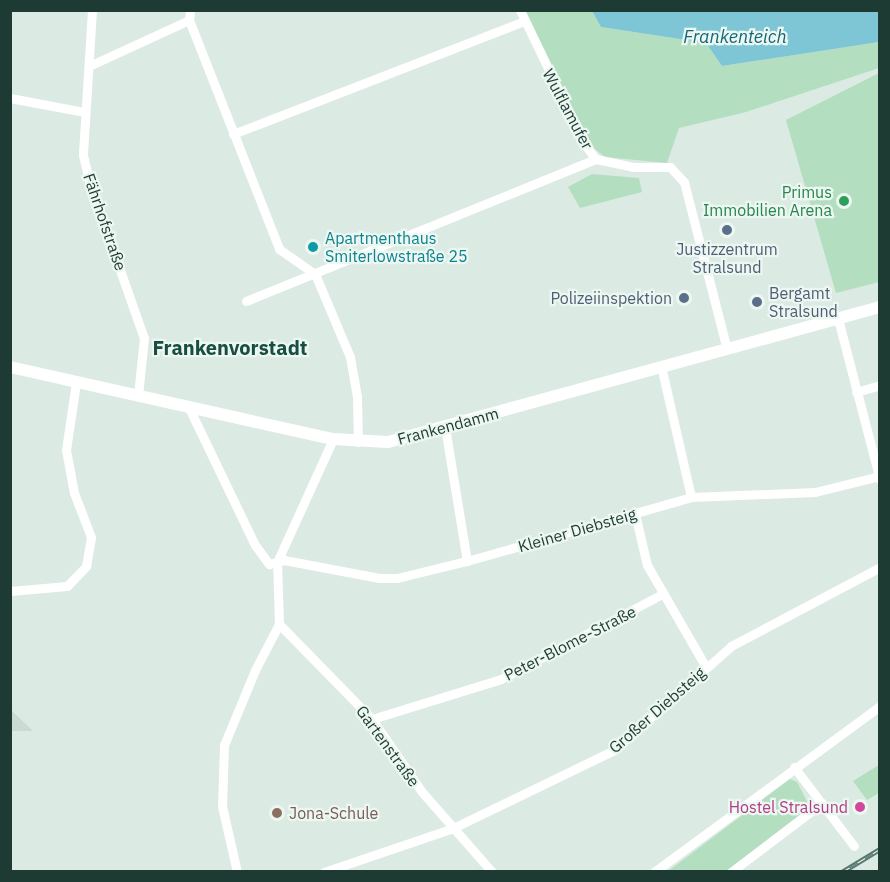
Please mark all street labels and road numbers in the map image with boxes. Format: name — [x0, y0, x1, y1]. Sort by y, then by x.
street label: Wulflamufer — [539, 65, 597, 153]
street label: Fährhofstraße — [79, 171, 131, 273]
street label: Frankendamm — [395, 403, 501, 449]
street label: Kleiner Diebsteig — [516, 504, 638, 556]
street label: Peter-Blome-Straße — [501, 601, 639, 685]
street label: Großer Diebsteig — [605, 663, 709, 757]
street label: Gartenstraße — [352, 702, 424, 790]

